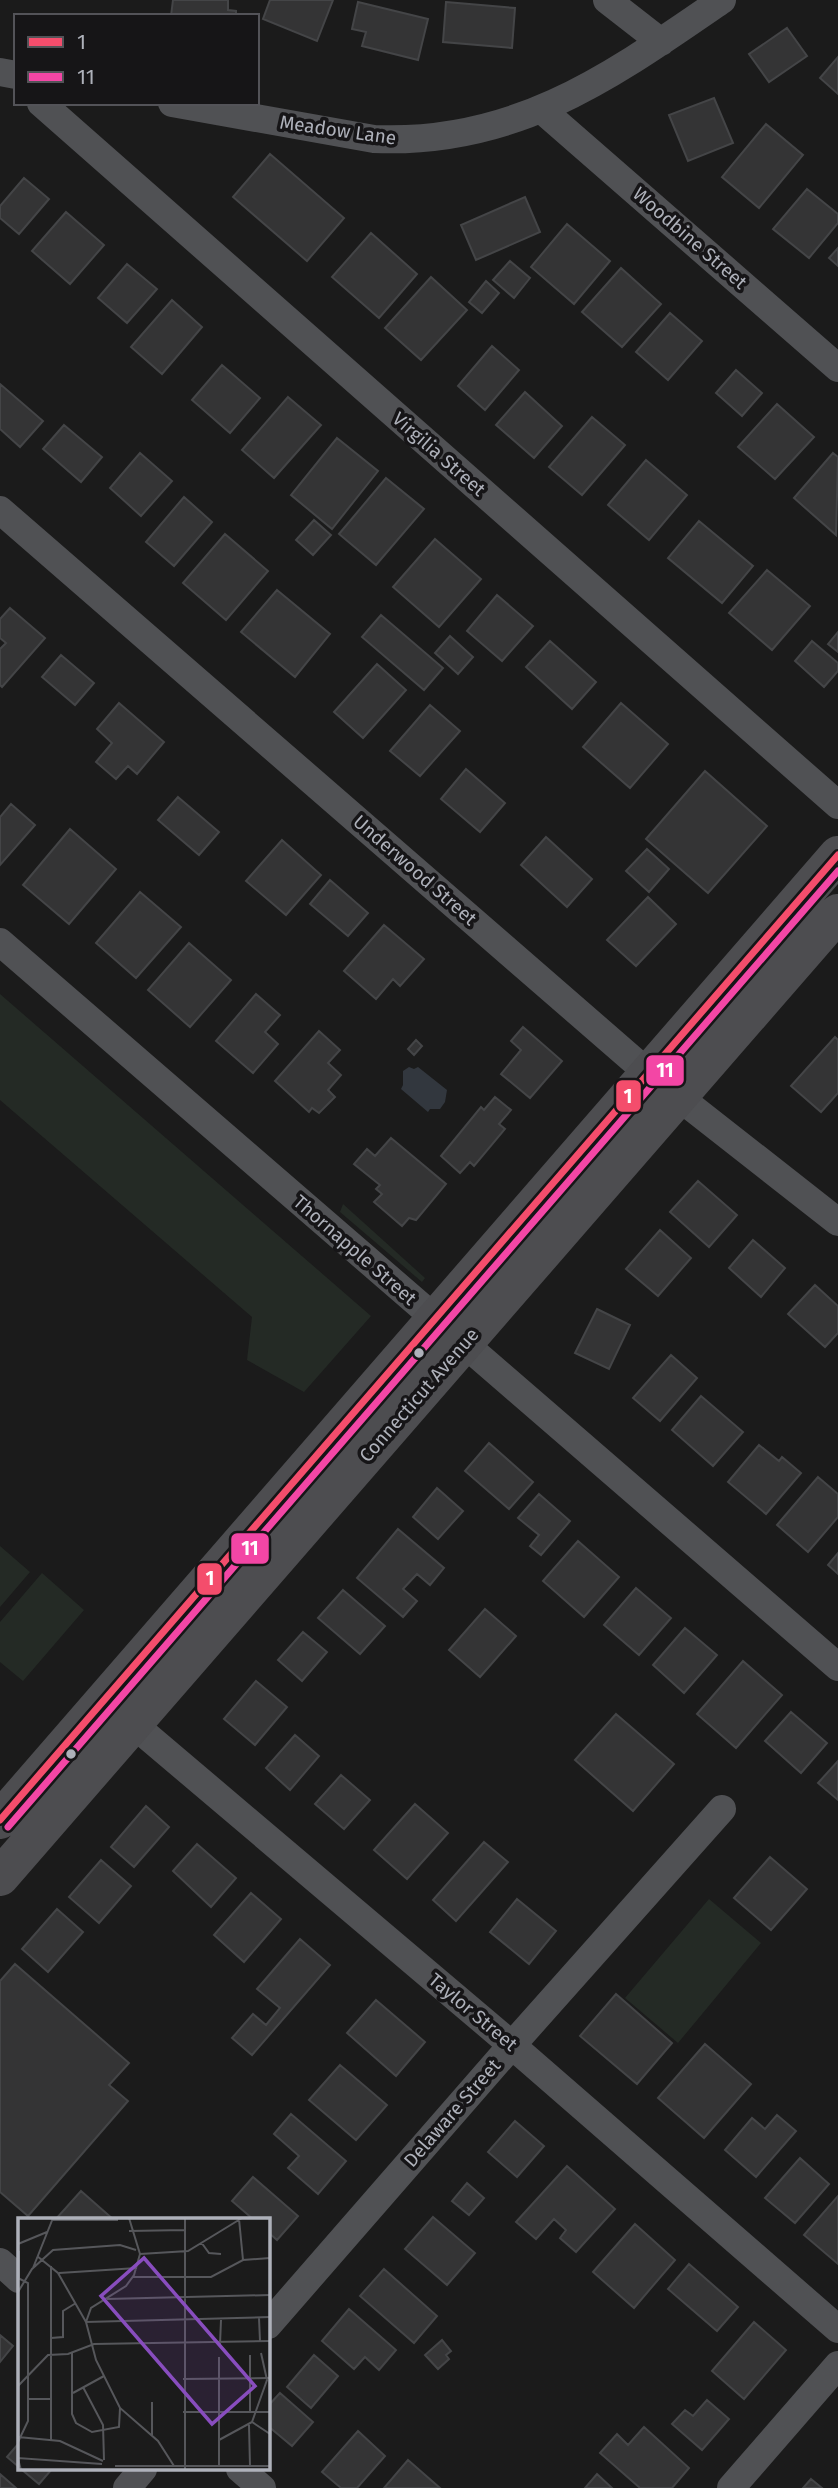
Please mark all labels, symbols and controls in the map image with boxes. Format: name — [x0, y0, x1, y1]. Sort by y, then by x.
legend — [14, 14, 259, 105]
text: 1 — [77, 29, 86, 55]
text: 11 — [77, 64, 95, 90]
street label: Meadow Lane — [278, 110, 398, 150]
street label: Woodbine Street — [628, 182, 752, 294]
street label: Virgilia Street — [388, 407, 490, 501]
street label: Underwood Street — [348, 810, 482, 930]
line badge: 11 — [645, 1054, 685, 1087]
text: 11 — [656, 1059, 674, 1082]
line badge: 1 — [615, 1079, 642, 1113]
text: 1 — [624, 1085, 632, 1108]
street label: Thornapple Street — [289, 1190, 421, 1310]
street label: Connecticut Avenue — [354, 1323, 484, 1467]
unlabelled marker — [412, 1346, 426, 1360]
line badge: 11 — [230, 1532, 270, 1565]
text: 11 — [241, 1537, 259, 1560]
line badge: 1 — [196, 1562, 223, 1596]
text: 1 — [206, 1567, 214, 1590]
unlabelled marker — [64, 1747, 78, 1761]
street label: Taylor Street — [424, 1968, 522, 2056]
street label: Delaware Street — [399, 2054, 505, 2172]
inset map — [18, 2218, 270, 2470]

